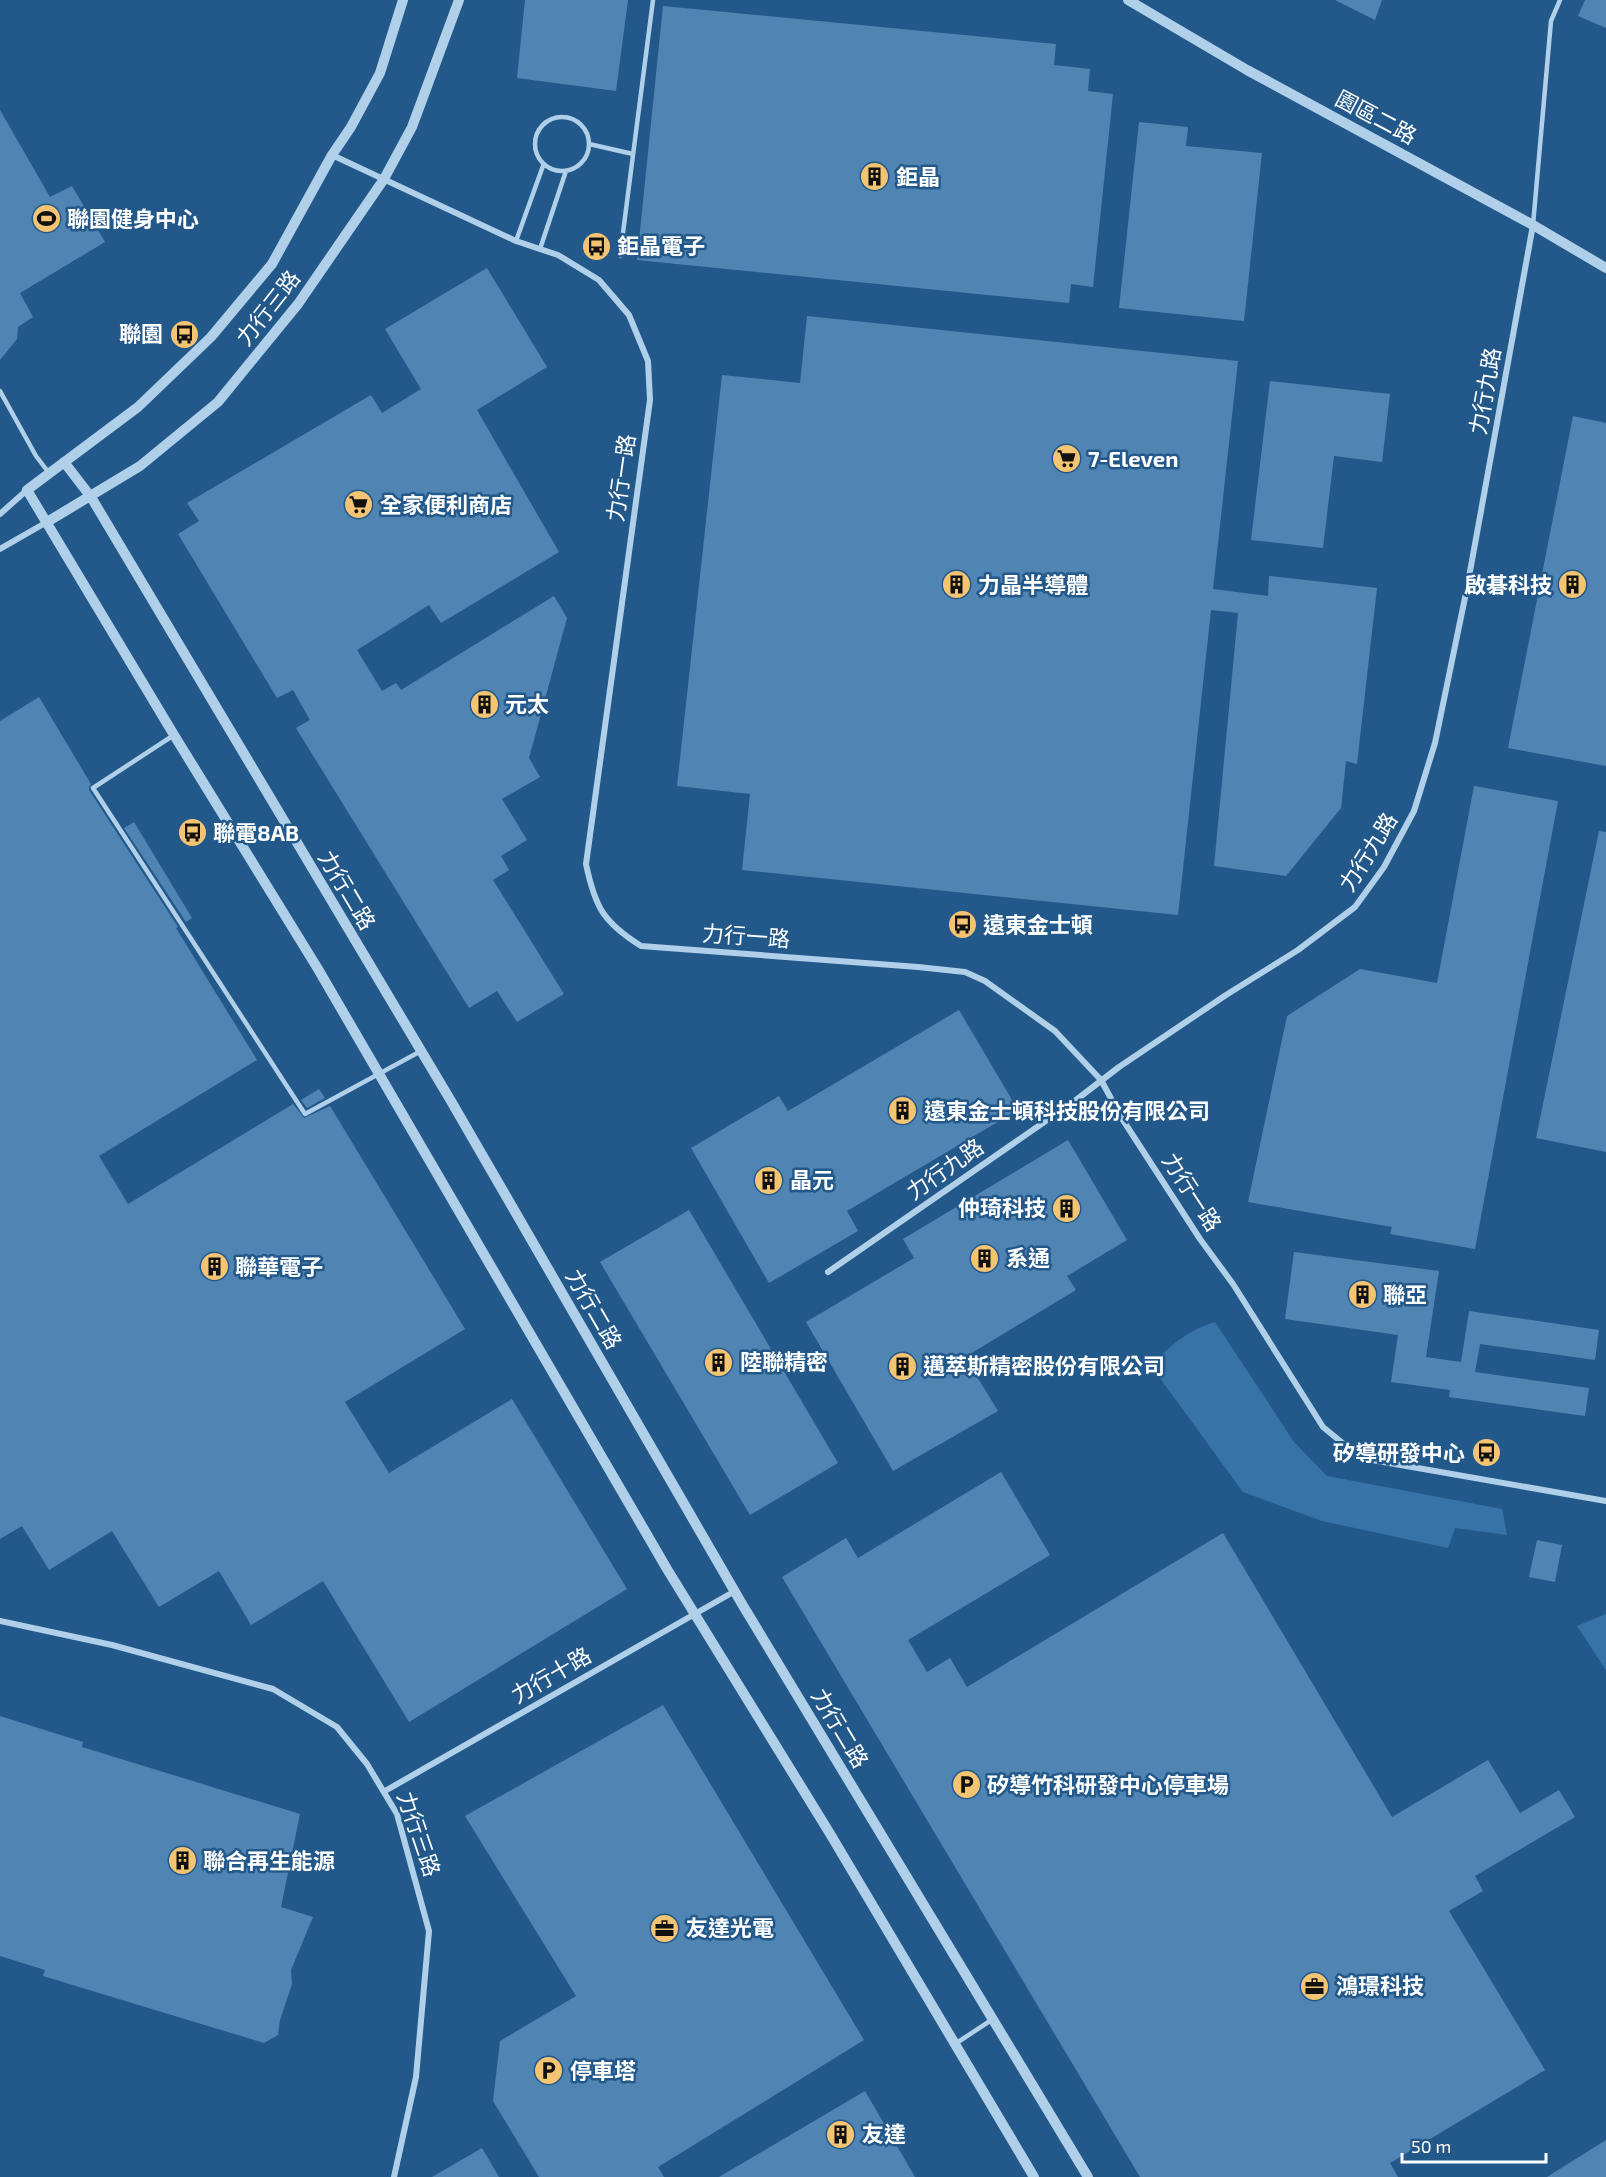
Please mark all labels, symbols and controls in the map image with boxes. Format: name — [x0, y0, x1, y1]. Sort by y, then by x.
street label: 園區二路 — [1332, 84, 1421, 148]
building icon: 鉅晶 — [859, 161, 891, 193]
place label: 鉅晶 — [896, 163, 940, 189]
sports icon: 聯園健身中心 — [30, 203, 62, 235]
place label: 聯園健身中心 — [67, 205, 199, 231]
bus stop icon: 鉅晶電子 — [580, 230, 612, 262]
place label: 鉅晶電子 — [617, 232, 705, 258]
street label: 力行三路 — [230, 265, 305, 350]
bus stop icon: 聯園 — [168, 318, 200, 350]
place label: 聯園 — [119, 320, 163, 346]
street label: 力行九路 — [1464, 345, 1504, 436]
street label: 力行一路 — [601, 432, 639, 523]
supermarket icon: 7-Eleven — [1051, 443, 1083, 475]
place label: 7-Eleven — [1088, 445, 1178, 471]
supermarket icon: 全家便利商店 — [343, 489, 375, 521]
place label: 全家便利商店 — [380, 491, 512, 517]
building icon: 力晶半導體 — [941, 569, 973, 601]
building icon: 啟碁科技 — [1557, 569, 1589, 601]
place label: 力晶半導體 — [978, 571, 1088, 597]
place label: 啟碁科技 — [1464, 571, 1552, 597]
building icon: 元太 — [468, 688, 500, 720]
place label: 元太 — [505, 690, 549, 716]
street label: 力行九路 — [1333, 807, 1401, 896]
bus stop icon: 聯電8AB — [176, 817, 208, 849]
place label: 聯電8AB — [213, 819, 299, 845]
street label: 力行二路 — [314, 845, 382, 934]
bus stop icon: 遠東金士頓 — [946, 909, 978, 941]
place label: 遠東金士頓 — [983, 911, 1093, 937]
street label: 力行一路 — [701, 919, 791, 951]
building icon: 遠東金士頓科技股份有限公司 — [887, 1095, 919, 1127]
place label: 遠東金士頓科技股份有限公司 — [924, 1097, 1210, 1123]
street label: 力行九路 — [901, 1132, 988, 1204]
street label: 力行一路 — [1158, 1147, 1228, 1235]
building icon: 晶元 — [753, 1164, 785, 1196]
place label: 晶元 — [790, 1166, 834, 1192]
building icon: 仲琦科技 — [1051, 1192, 1083, 1224]
place label: 仲琦科技 — [958, 1194, 1046, 1220]
building icon: 系通 — [969, 1242, 1001, 1274]
place label: 系通 — [1006, 1244, 1050, 1270]
building icon: 聯華電子 — [198, 1251, 230, 1283]
place label: 聯華電子 — [235, 1253, 323, 1279]
street label: 力行二路 — [562, 1264, 628, 1353]
building icon: 聯亞 — [1346, 1279, 1378, 1311]
place label: 聯亞 — [1383, 1281, 1427, 1307]
building icon: 陸聯精密 — [703, 1346, 735, 1378]
place label: 陸聯精密 — [740, 1348, 828, 1374]
building icon: 邁萃斯精密股份有限公司 — [886, 1350, 918, 1382]
place label: 邁萃斯精密股份有限公司 — [923, 1352, 1165, 1378]
bus stop icon: 矽導研發中心 — [1470, 1437, 1502, 1469]
place label: 矽導研發中心 — [1333, 1439, 1465, 1465]
street label: 力行十路 — [506, 1641, 595, 1707]
street label: 力行二路 — [807, 1683, 875, 1772]
parking icon: 矽導竹科研發中心停車場 — [950, 1769, 982, 1801]
place label: 矽導竹科研發中心停車場 — [987, 1771, 1229, 1797]
street label: 力行三路 — [393, 1788, 447, 1880]
building icon: 聯合再生能源 — [166, 1845, 198, 1877]
place label: 聯合再生能源 — [203, 1847, 335, 1873]
office icon: 友達光電 — [649, 1912, 681, 1944]
place label: 友達光電 — [686, 1914, 774, 1940]
office icon: 鴻璟科技 — [1299, 1970, 1331, 2002]
place label: 鴻璟科技 — [1336, 1972, 1424, 1998]
parking icon: 停車塔 — [533, 2055, 565, 2087]
place label: 停車塔 — [570, 2057, 636, 2083]
building icon: 友達 — [825, 2118, 857, 2150]
place label: 友達 — [862, 2120, 906, 2146]
scale bar — [1402, 2126, 1546, 2164]
text: 50 m — [1411, 2135, 1451, 2157]

